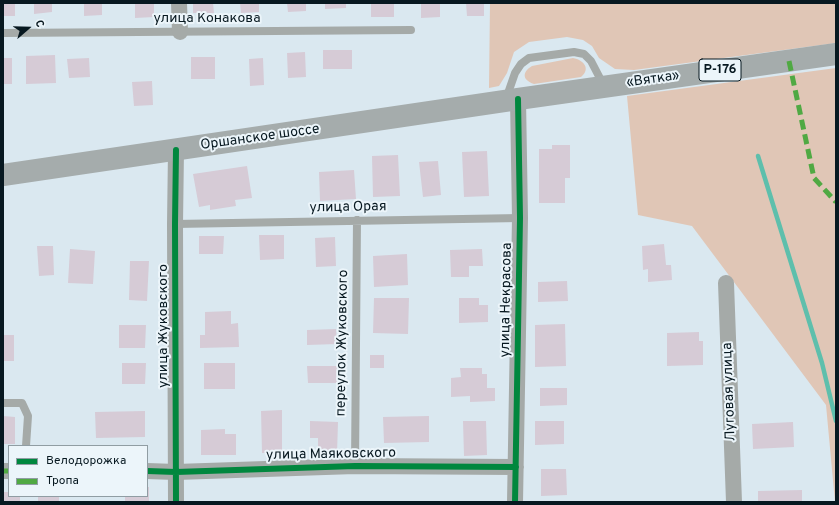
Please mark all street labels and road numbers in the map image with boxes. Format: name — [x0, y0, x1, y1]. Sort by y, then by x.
street label: улица Конакова — [153, 11, 261, 27]
road number: Р-176 — [699, 59, 741, 81]
street label: «Вятка» — [625, 68, 681, 92]
street label: Оршанское шоссе — [199, 121, 321, 155]
street label: улица Орая — [309, 199, 387, 217]
street label: улица Некрасова — [498, 242, 516, 358]
street label: улица Жуковского — [156, 264, 172, 388]
street label: переулок Жуковского — [333, 269, 353, 417]
street label: Луговая улица — [720, 342, 740, 442]
street label: улица Маяковского — [266, 445, 396, 465]

